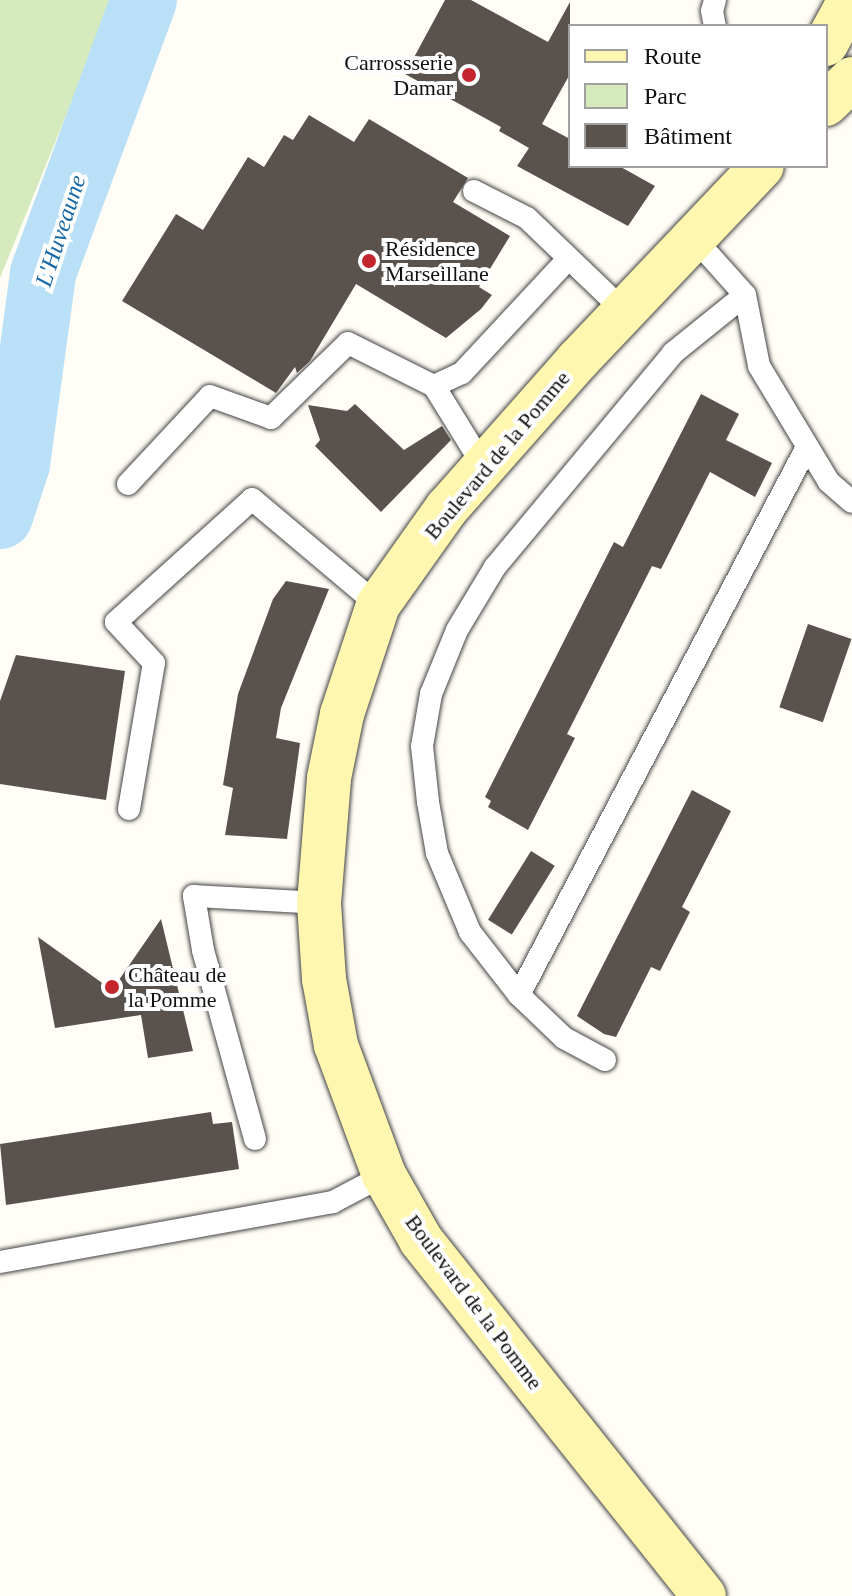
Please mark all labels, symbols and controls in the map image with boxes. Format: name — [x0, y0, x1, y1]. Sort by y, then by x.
legend — [568, 24, 828, 168]
text: Route — [644, 43, 701, 69]
place label: Carrossserie Damar — [344, 49, 453, 100]
marker: Carrossserie Damar — [460, 66, 478, 84]
text: Parc — [644, 83, 687, 109]
text: Bâtiment — [644, 123, 732, 149]
water label: L'Huveaune — [29, 171, 93, 291]
place label: Résidence Marseillane — [385, 235, 489, 286]
marker: Résidence Marseillane — [360, 252, 378, 270]
street label: Boulevard de la Pomme — [419, 365, 575, 545]
place label: Château de la Pomme — [128, 961, 226, 1012]
marker: Château de la Pomme — [103, 978, 121, 996]
street label: Boulevard de la Pomme — [400, 1209, 548, 1395]

